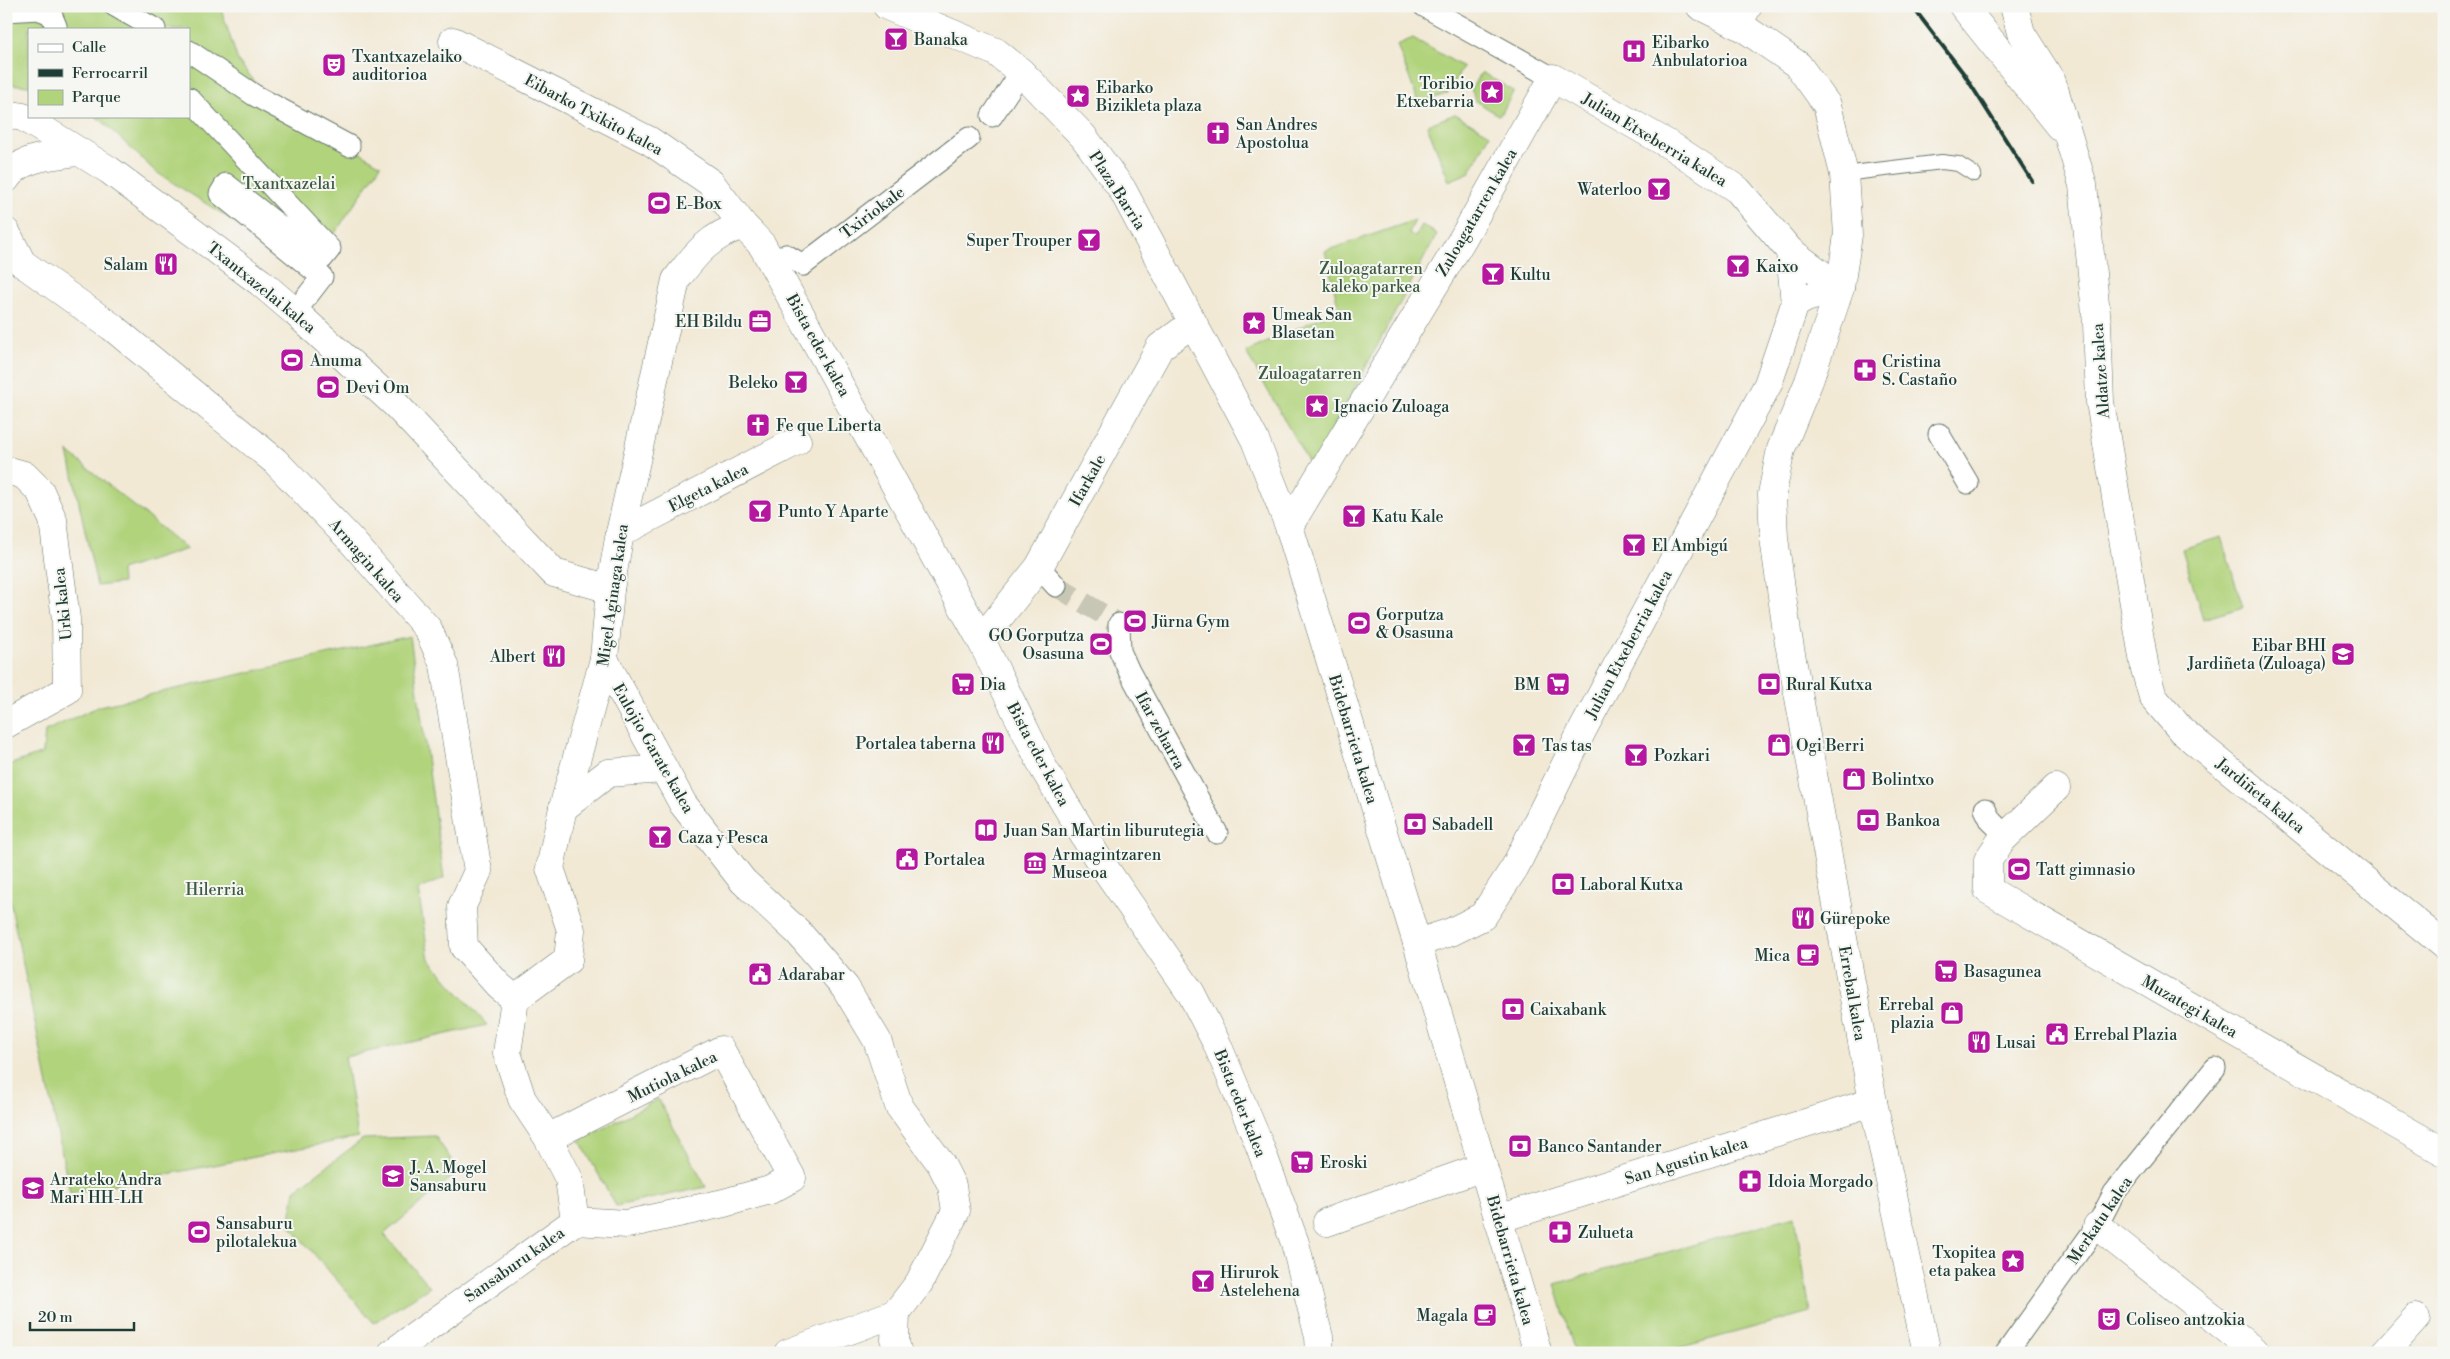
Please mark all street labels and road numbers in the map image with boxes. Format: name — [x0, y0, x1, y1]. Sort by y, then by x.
street label: Eibarko Txikito kalea — [521, 70, 667, 160]
street label: Julian Etxeberria kalea — [1577, 88, 1731, 192]
street label: Zuloagatarren kalea — [1432, 144, 1522, 280]
street label: Plaza Barria — [1084, 147, 1151, 234]
street label: Txiriokale — [836, 182, 909, 244]
street label: Txantxazelai kalea — [203, 238, 320, 338]
street label: Bista eder kalea — [781, 290, 855, 401]
street label: Aldatze kalea — [2088, 322, 2114, 420]
street label: Ifarkale — [1065, 451, 1110, 510]
street label: Elgeta kalea — [665, 459, 753, 517]
street label: Armagin kalea — [324, 514, 409, 607]
street label: Migel Aginaga kalea — [593, 522, 633, 668]
street label: Urki kalea — [49, 566, 77, 641]
street label: Julian Etxeberria kalea — [1581, 566, 1677, 723]
street label: Bidebarrieta kalea — [1324, 671, 1382, 807]
street label: Eulojio Garate kalea — [608, 680, 699, 818]
street label: Ifar zeharra — [1131, 688, 1190, 774]
street label: Bista eder kalea — [1002, 698, 1074, 810]
street label: Jardiñeta kalea — [2211, 753, 2310, 838]
street label: Errebal kalea — [1834, 944, 1870, 1043]
street label: Muzategi kalea — [2138, 971, 2242, 1043]
street label: Mutiola kalea — [624, 1046, 721, 1107]
street label: Bista eder kalea — [1209, 1046, 1271, 1161]
street label: San Agustin kalea — [1622, 1132, 1751, 1189]
street label: Merkatu kalea — [2063, 1172, 2137, 1268]
street label: Bidebarrieta kalea — [1482, 1192, 1538, 1328]
street label: Sansaburu kalea — [461, 1222, 569, 1307]

